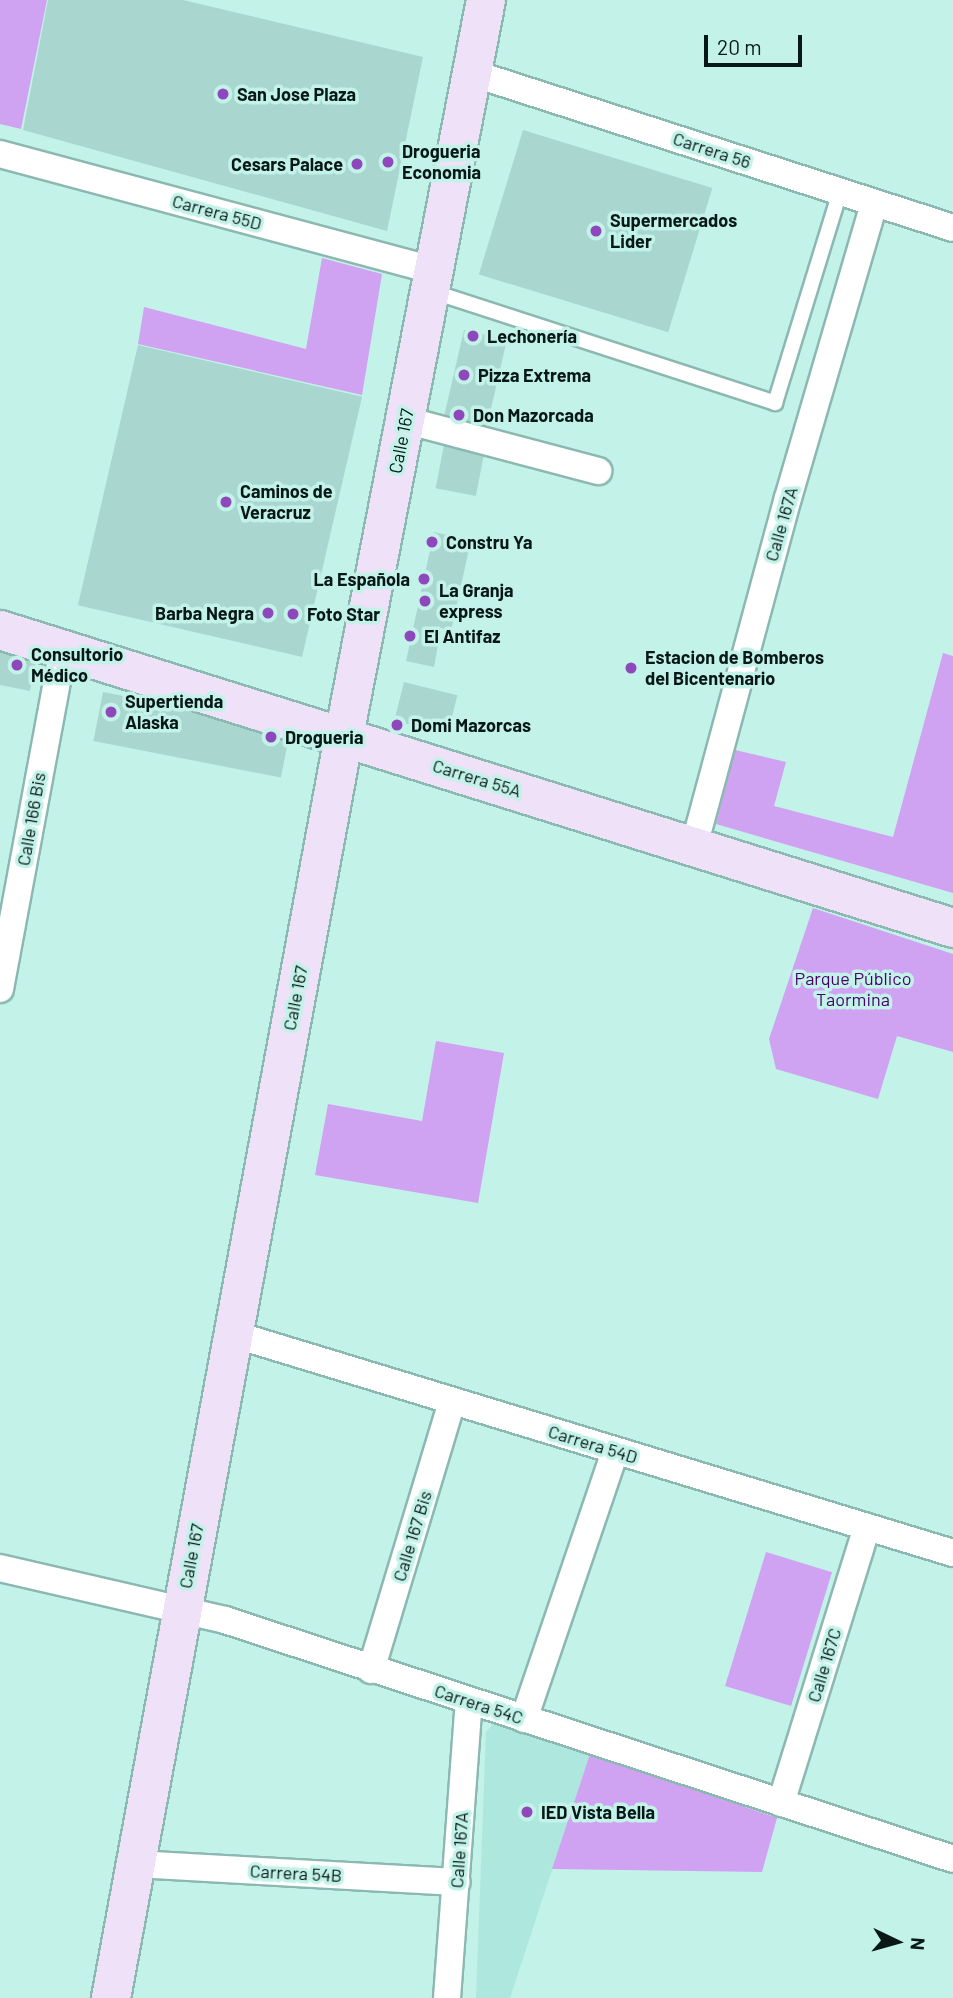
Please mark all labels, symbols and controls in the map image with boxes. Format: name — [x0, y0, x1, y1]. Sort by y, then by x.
scale bar — [708, 21, 806, 65]
text: 20 m — [717, 34, 762, 59]
place label: San Jose Plaza — [237, 83, 356, 105]
marker: San Jose Plaza — [215, 86, 231, 102]
street label: Carrera 56 — [670, 127, 754, 173]
place label: Drogueria Economia — [402, 141, 481, 184]
place label: Cesars Palace — [231, 153, 343, 175]
marker: Drogueria Economia — [380, 154, 396, 170]
marker: Cesars Palace — [349, 156, 365, 172]
street label: Carrera 55D — [170, 190, 264, 234]
place label: Supermercados Lider — [610, 210, 737, 252]
marker: Supermercados Lider — [588, 223, 604, 239]
place label: Lechonería — [487, 325, 577, 347]
marker: Lechonería — [465, 328, 481, 344]
place label: Pizza Extrema — [478, 364, 591, 386]
marker: Pizza Extrema — [456, 367, 472, 383]
place label: Don Mazorcada — [473, 404, 594, 426]
street label: Calle 167 — [384, 407, 418, 475]
marker: Don Mazorcada — [451, 407, 467, 423]
place label: Caminos de Veracruz — [240, 481, 332, 524]
street label: Calle 167A — [760, 484, 802, 564]
marker: Caminos de Veracruz — [218, 494, 234, 510]
place label: Constru Ya — [446, 531, 532, 553]
marker: Constru Ya — [424, 534, 440, 550]
place label: La Española — [314, 568, 410, 590]
marker: La Española — [416, 571, 432, 587]
place label: La Granja express — [439, 580, 514, 622]
marker: La Granja express — [417, 593, 433, 609]
place label: Barba Negra — [155, 602, 254, 624]
place label: Foto Star — [307, 603, 380, 625]
marker: Barba Negra — [260, 605, 276, 621]
marker: Foto Star — [285, 606, 301, 622]
place label: El Antifaz — [424, 625, 500, 647]
marker: El Antifaz — [402, 628, 418, 644]
place label: Consultorio Médico — [31, 644, 123, 686]
place label: Estacion de Bomberos del Bicentenario — [645, 647, 824, 690]
marker: Consultorio Médico — [9, 657, 25, 673]
marker: Estacion de Bomberos del Bicentenario — [623, 660, 639, 676]
place label: Supertienda Alaska — [125, 691, 223, 734]
marker: Supertienda Alaska — [103, 704, 119, 720]
place label: Domi Mazorcas — [411, 714, 531, 736]
marker: Domi Mazorcas — [389, 717, 405, 733]
place label: Drogueria — [285, 726, 363, 748]
marker: Drogueria — [263, 729, 279, 745]
street label: Carrera 55A — [430, 754, 524, 802]
street label: Calle 166 Bis — [12, 771, 50, 867]
street label: Calle 167 — [278, 964, 312, 1032]
park label: Parque Público Taormina — [795, 968, 911, 1010]
street label: Carrera 54D — [546, 1420, 640, 1468]
street label: Calle 167 Bis — [388, 1488, 436, 1584]
street label: Calle 167 — [174, 1522, 208, 1590]
street label: Calle 167C — [802, 1625, 846, 1705]
street label: Carrera 54C — [432, 1680, 526, 1728]
place label: IED Vista Bella — [541, 1801, 655, 1823]
marker: IED Vista Bella — [519, 1804, 535, 1820]
street label: Calle 167A — [446, 1811, 472, 1889]
street label: Carrera 54B — [249, 1860, 343, 1886]
north arrow — [862, 1907, 932, 1977]
text: N — [906, 1937, 930, 1951]

